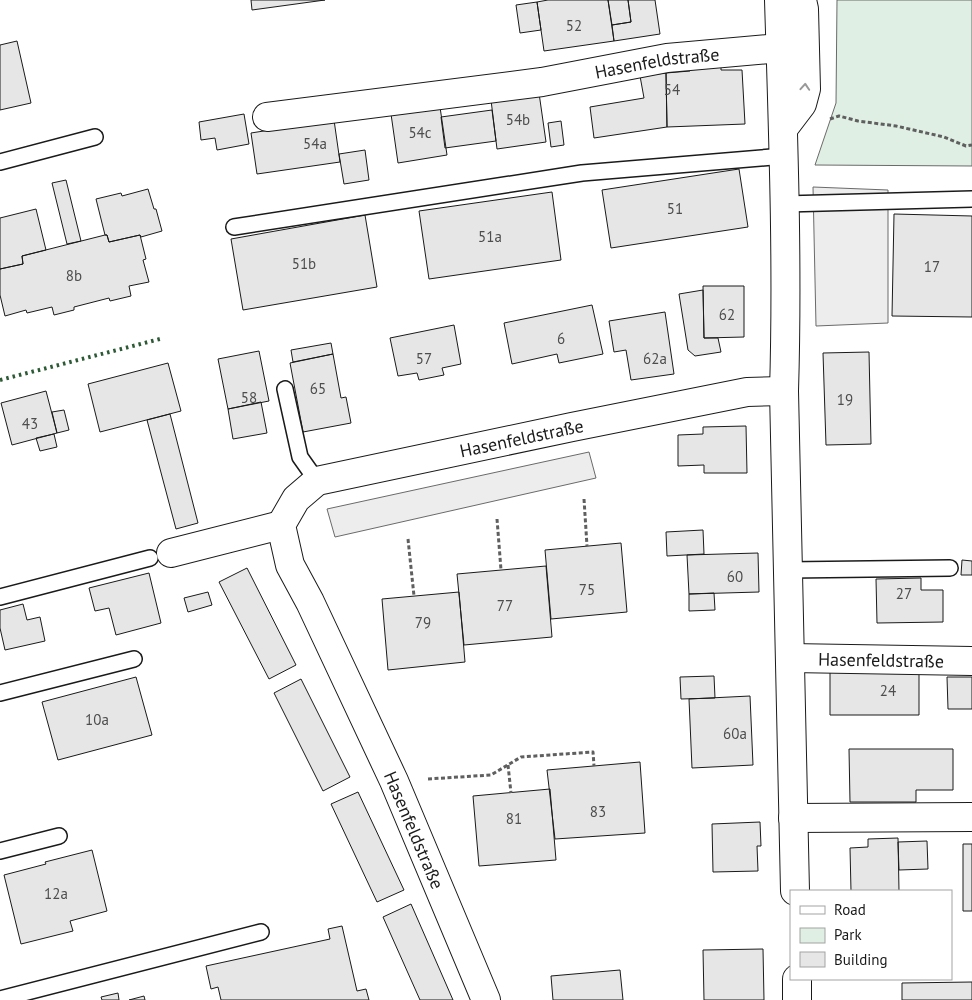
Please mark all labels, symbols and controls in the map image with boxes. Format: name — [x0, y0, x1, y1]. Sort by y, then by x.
house number: 52 — [566, 16, 582, 35]
street label: Hasenfeldstraße — [593, 42, 720, 83]
house number: 54 — [664, 80, 680, 99]
one-way arrow — [800, 82, 811, 90]
house number: 54b — [506, 110, 530, 129]
house number: 54c — [408, 123, 432, 142]
house number: 54a — [303, 134, 327, 153]
house number: 51 — [667, 199, 683, 218]
house number: 51a — [478, 227, 502, 246]
house number: 51b — [292, 254, 316, 273]
house number: 17 — [924, 257, 940, 276]
house number: 8b — [66, 266, 82, 285]
house number: 62 — [719, 305, 735, 324]
house number: 6 — [557, 329, 565, 348]
house number: 57 — [416, 349, 432, 368]
house number: 62a — [643, 349, 667, 368]
house number: 65 — [310, 379, 326, 398]
house number: 58 — [241, 388, 257, 407]
house number: 19 — [837, 390, 853, 409]
house number: 43 — [22, 414, 38, 433]
street label: Hasenfeldstraße — [458, 414, 585, 462]
house number: 60 — [727, 567, 743, 586]
house number: 75 — [579, 580, 595, 599]
house number: 27 — [896, 584, 912, 603]
house number: 77 — [497, 596, 513, 615]
house number: 79 — [415, 613, 431, 632]
street label: Hasenfeldstraße — [818, 647, 944, 672]
house number: 24 — [880, 681, 896, 700]
house number: 10a — [85, 710, 109, 729]
house number: 60a — [723, 724, 747, 743]
street label: Hasenfeldstraße — [379, 768, 449, 892]
house number: 83 — [590, 802, 606, 821]
house number: 81 — [506, 809, 522, 828]
house number: 12a — [44, 884, 68, 903]
legend — [790, 890, 952, 980]
text: Road — [834, 900, 866, 919]
text: Park — [834, 925, 862, 944]
text: Building — [834, 950, 888, 969]

